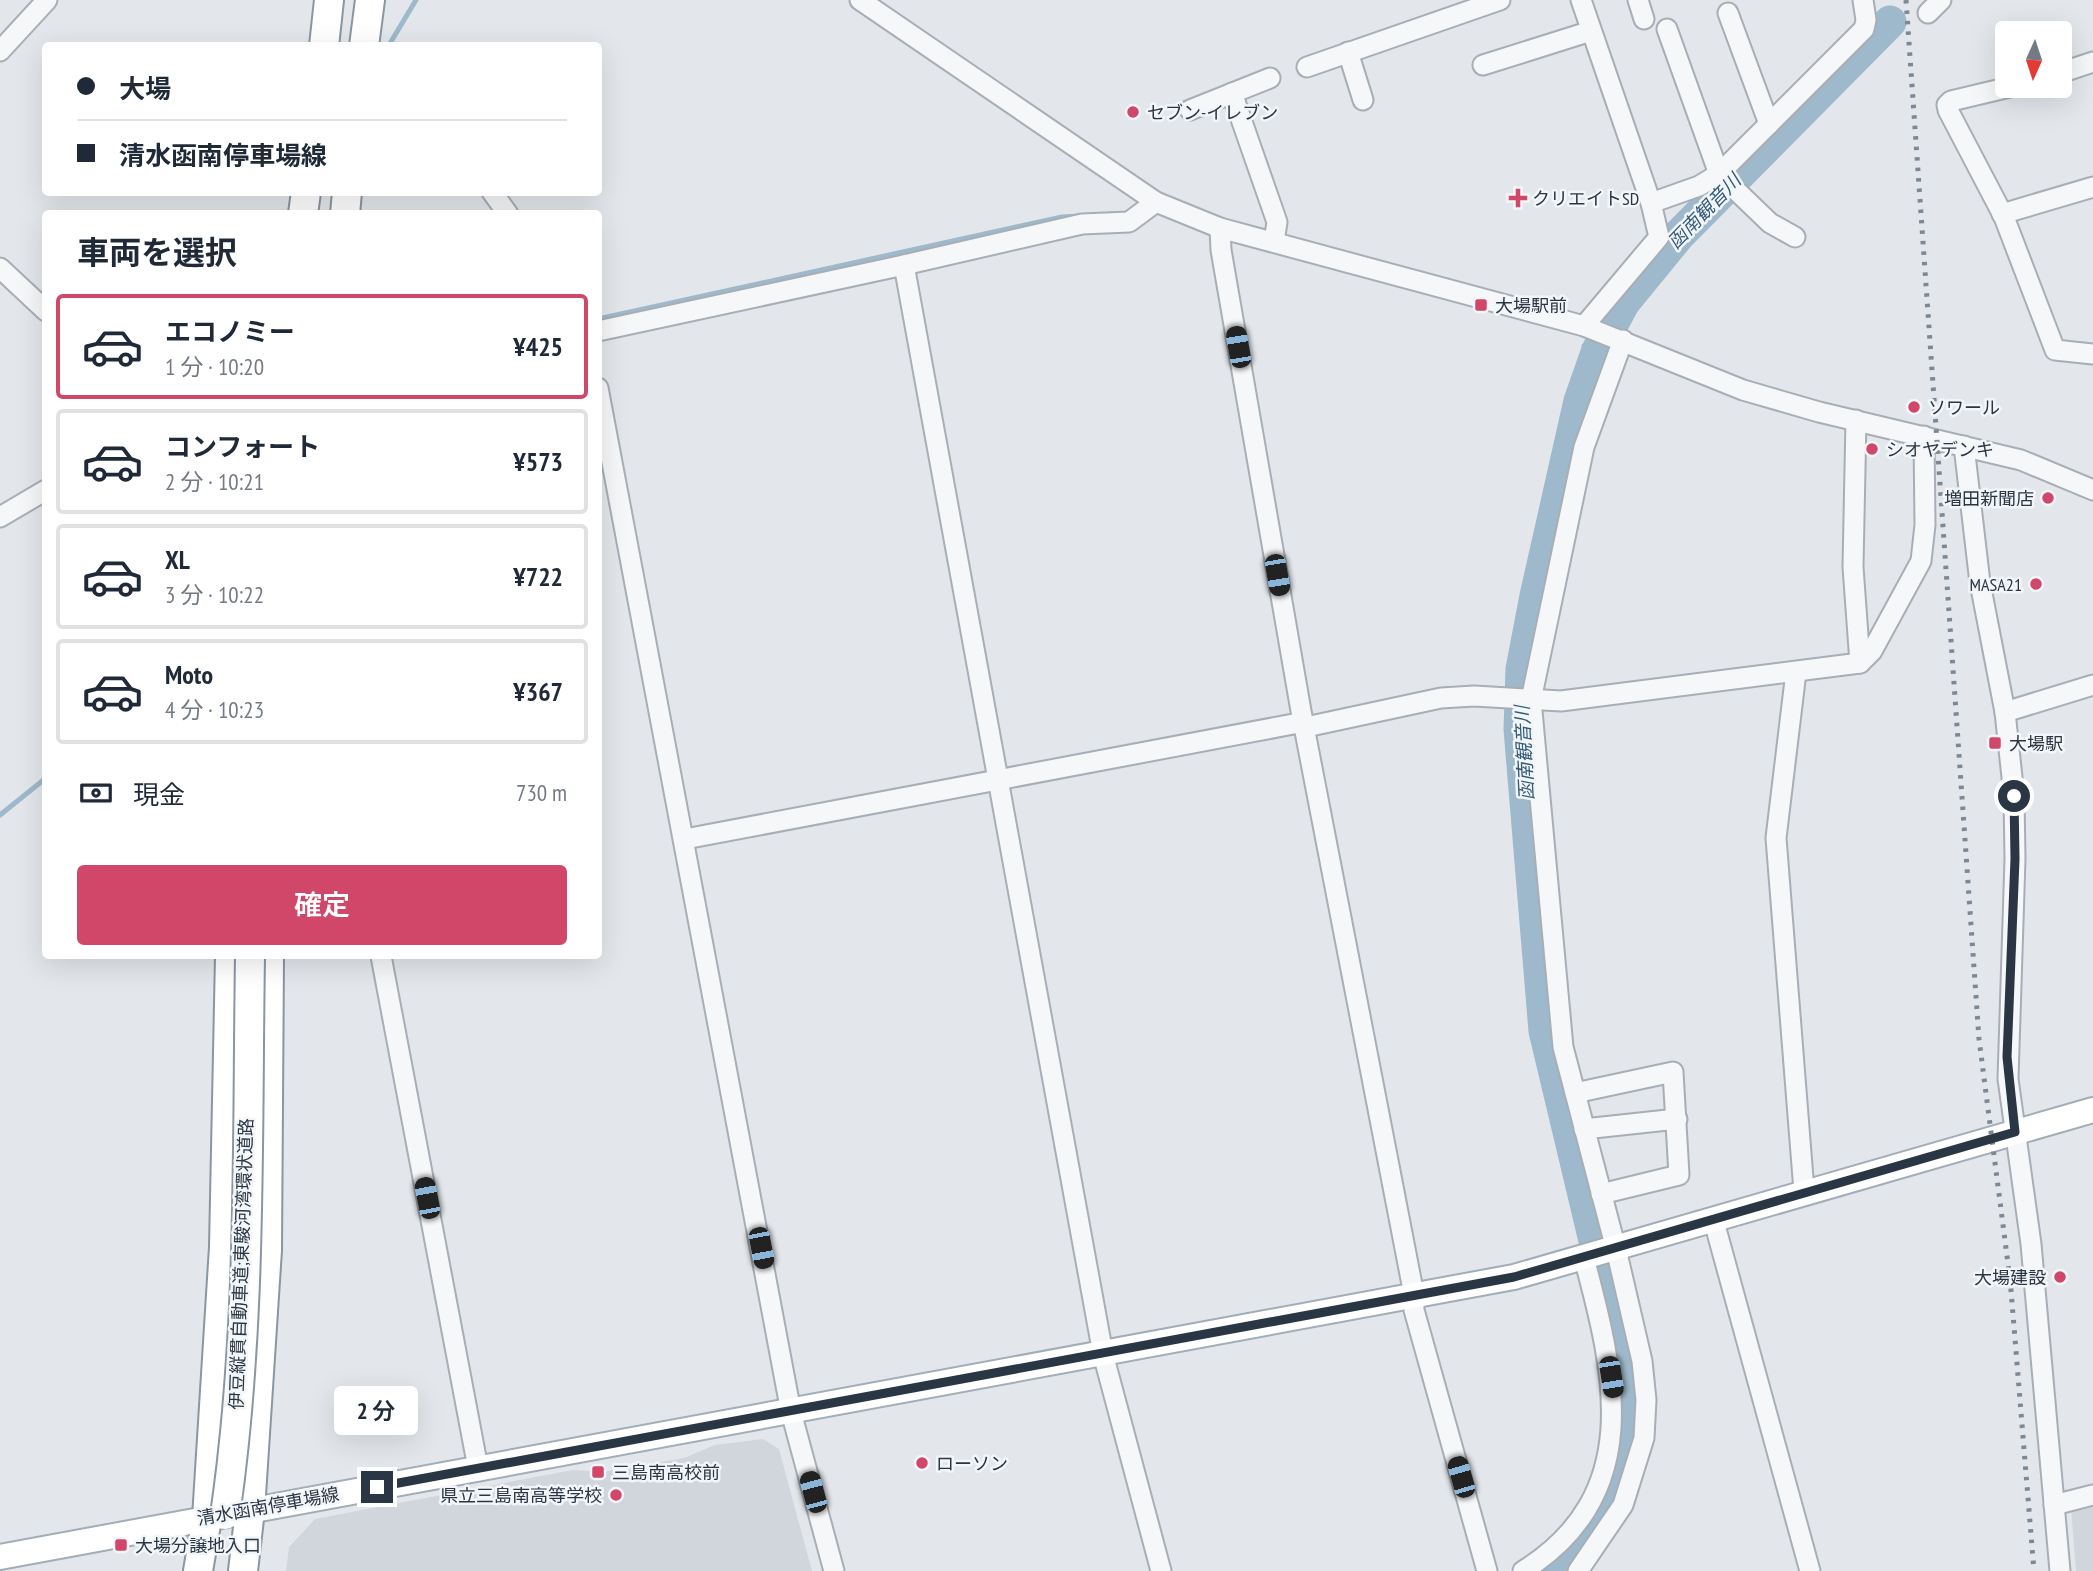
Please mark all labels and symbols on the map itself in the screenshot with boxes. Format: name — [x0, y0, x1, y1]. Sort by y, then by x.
north arrow — [1995, 21, 2072, 98]
place label: セブン-イレブン — [1147, 101, 1278, 124]
marker: セブン-イレブン — [1125, 104, 1141, 120]
water label: 函南観音川 — [1662, 167, 1747, 254]
place label: クリエイトSD — [1532, 187, 1639, 210]
marker: クリエイトSD — [1510, 190, 1526, 206]
place label: 大場駅前 — [1495, 294, 1567, 317]
marker: 大場駅前 — [1473, 297, 1489, 313]
car — [1225, 324, 1252, 370]
place label: ソワール — [1928, 396, 2000, 419]
marker: ソワール — [1906, 399, 1922, 415]
place label: シオヤデンキ — [1886, 438, 1994, 461]
marker: シオヤデンキ — [1864, 441, 1880, 457]
place label: 増田新聞店 — [1944, 487, 2034, 510]
marker: 増田新聞店 — [2040, 490, 2056, 506]
car — [1264, 552, 1291, 598]
place label: MASA21 — [1970, 573, 2022, 596]
marker: MASA21 — [2028, 576, 2044, 592]
water label: 函南観音川 — [1509, 703, 1538, 801]
place label: 大場駅 — [2009, 732, 2063, 755]
marker: 大場駅 — [1987, 735, 2003, 751]
route start — [1998, 780, 2030, 812]
street label: 伊豆縦貫自動車道;東駿河湾環状道路 — [224, 1118, 258, 1410]
car — [413, 1175, 442, 1221]
car — [747, 1225, 776, 1271]
place label: 大場建設 — [1974, 1266, 2046, 1289]
marker: 大場建設 — [2052, 1269, 2068, 1285]
car — [1598, 1355, 1625, 1399]
callout: 2 分 — [335, 1386, 419, 1434]
place label: ローソン — [936, 1452, 1008, 1475]
car — [1446, 1454, 1477, 1500]
marker: ローソン — [914, 1455, 930, 1471]
place label: 三島南高校前 — [612, 1461, 720, 1484]
marker: 三島南高校前 — [590, 1464, 606, 1480]
car — [798, 1469, 829, 1515]
route end — [361, 1471, 393, 1503]
street label: 清水函南停車場線 — [195, 1482, 341, 1530]
place label: 県立三島南高等学校 — [440, 1484, 602, 1507]
marker: 県立三島南高等学校 — [608, 1487, 624, 1503]
place label: 大場分譲地入口 — [135, 1534, 261, 1557]
marker: 大場分譲地入口 — [113, 1537, 129, 1553]

